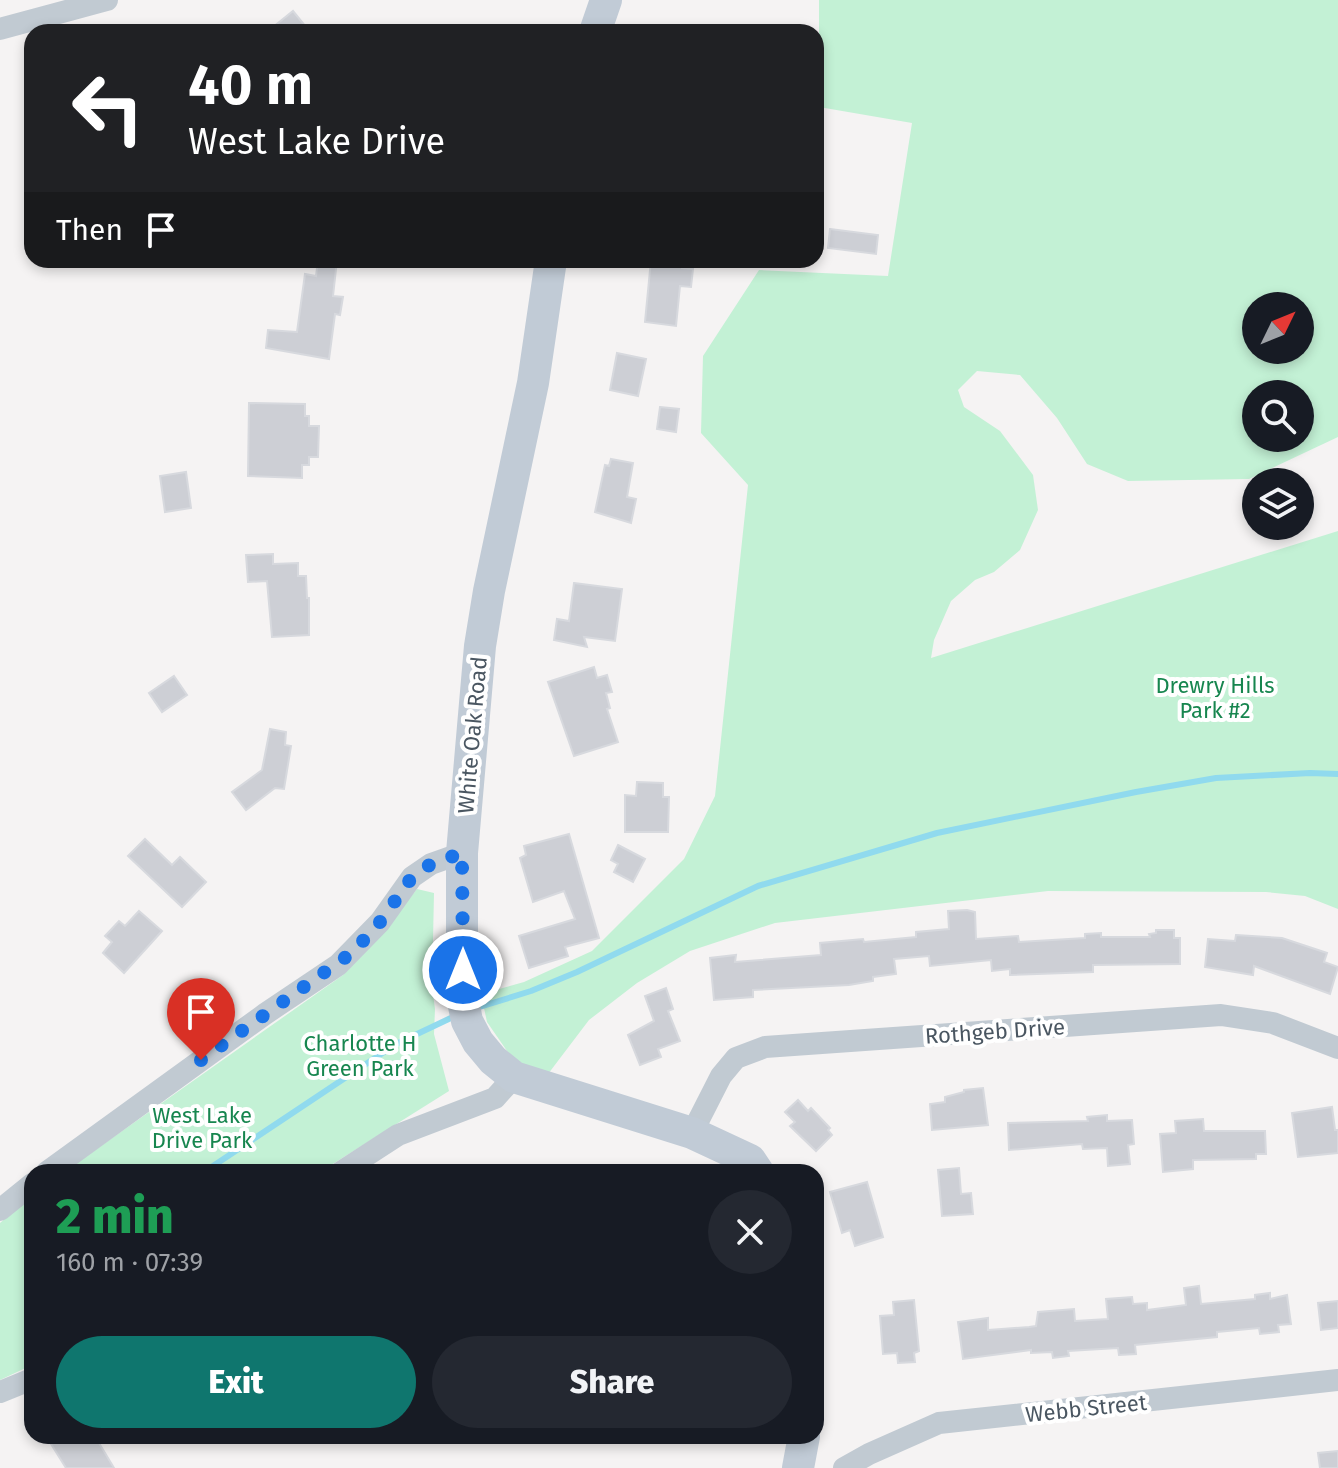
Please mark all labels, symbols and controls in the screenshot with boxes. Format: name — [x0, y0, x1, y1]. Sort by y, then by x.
text: 40 m — [188, 52, 313, 119]
icon: left — [56, 56, 160, 160]
text: West Lake Drive — [188, 120, 445, 164]
icon: arrive — [139, 208, 183, 252]
text: Then — [56, 212, 123, 248]
north arrow — [1242, 292, 1314, 364]
map controls — [1242, 292, 1314, 540]
button: search — [1242, 380, 1314, 452]
button: layers — [1242, 468, 1314, 540]
street label: White Oak Road — [452, 655, 493, 815]
park label: Drewry Hills Park #2 — [1155, 672, 1275, 724]
position arrow — [421, 928, 505, 1012]
pin — [167, 978, 235, 1060]
icon: arrive — [179, 990, 223, 1034]
street label: Rothgeb Drive — [924, 1013, 1066, 1050]
park label: Charlotte H Green Park — [304, 1030, 416, 1082]
park label: West Lake Drive Park — [152, 1102, 253, 1154]
text: 2 min — [56, 1188, 174, 1246]
button: close — [708, 1190, 792, 1274]
text: 160 m · 07:39 — [56, 1247, 203, 1278]
button: Exit — [56, 1336, 416, 1428]
button: Share — [432, 1336, 792, 1428]
street label: Webb Street — [1024, 1389, 1148, 1428]

